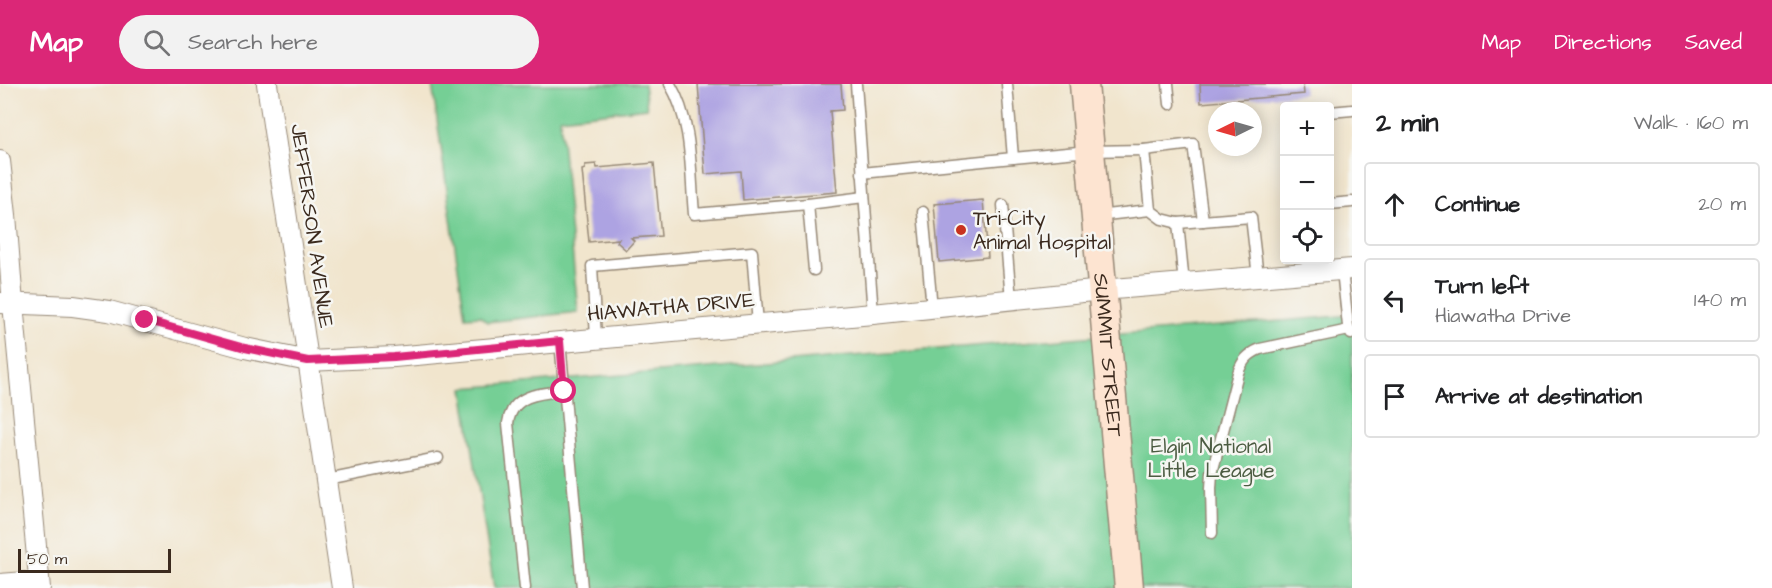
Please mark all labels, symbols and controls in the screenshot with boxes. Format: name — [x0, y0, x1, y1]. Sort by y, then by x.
search box — [119, 15, 539, 69]
text: Map — [30, 23, 83, 62]
icon: search — [140, 26, 173, 59]
text: Search here — [188, 27, 318, 58]
text: Map — [1481, 28, 1521, 57]
text: Directions — [1554, 28, 1652, 57]
text: Saved — [1685, 28, 1742, 57]
north arrow — [1208, 102, 1262, 156]
map controls — [1280, 102, 1334, 264]
button: + — [1280, 102, 1334, 156]
text: 2 min — [1376, 105, 1438, 141]
text: Walk · 160 m — [1633, 109, 1748, 137]
street label: JEFFERSON AVENUE — [283, 122, 341, 330]
button: − — [1280, 156, 1334, 210]
icon: ahead — [1378, 188, 1411, 221]
text: Continue — [1435, 189, 1520, 220]
text: 20 m — [1698, 190, 1746, 218]
place label: Tri-City Animal Hospital — [973, 204, 1111, 258]
button: locate — [1280, 210, 1334, 264]
marker: Tri-City Animal Hospital — [954, 223, 968, 237]
text: Turn left — [1435, 271, 1529, 302]
street label: SUMMIT STREET — [1086, 272, 1130, 439]
icon: left — [1378, 284, 1411, 317]
street label: HIAWATHA DRIVE — [586, 285, 756, 329]
text: 140 m — [1694, 286, 1746, 314]
text: Hiawatha Drive — [1435, 302, 1571, 330]
route end — [131, 306, 157, 332]
route start — [550, 377, 576, 403]
icon: arrive — [1378, 380, 1411, 413]
text: Arrive at destination — [1435, 381, 1642, 412]
park label: Elgin National Little League — [1147, 432, 1275, 487]
scale bar — [18, 546, 171, 574]
text: 50 m — [27, 548, 67, 570]

